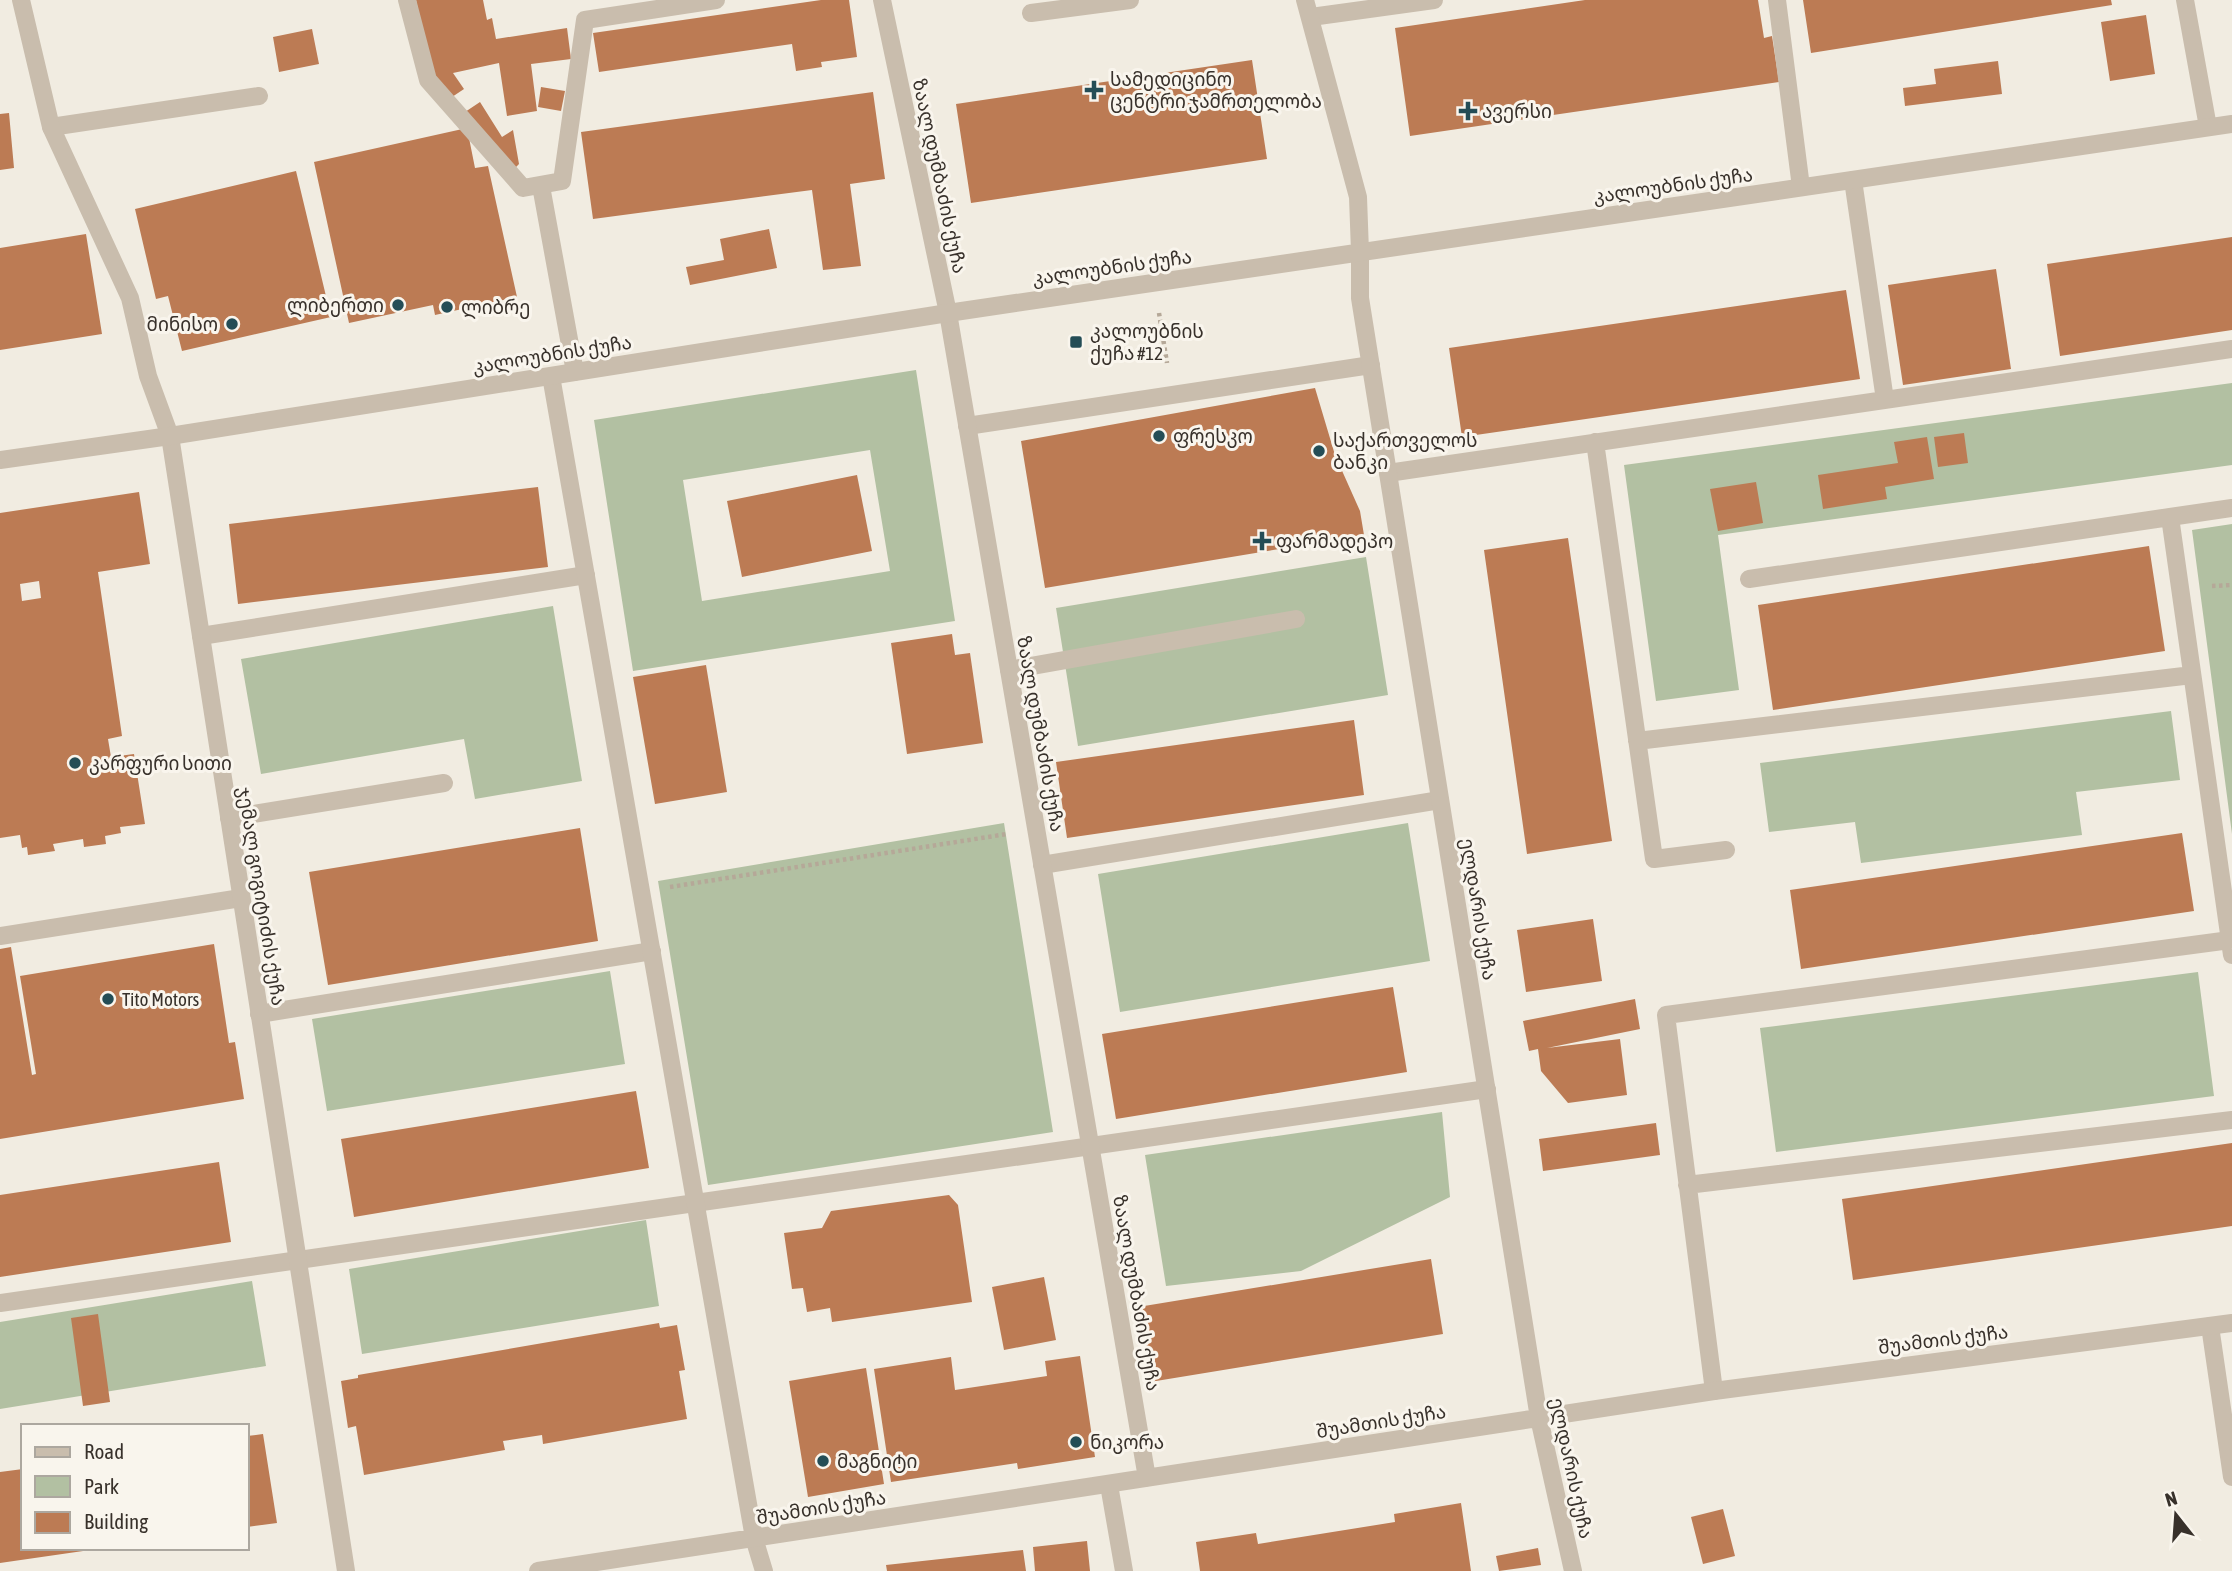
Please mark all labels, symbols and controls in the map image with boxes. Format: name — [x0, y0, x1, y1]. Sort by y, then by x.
place label: სამედიცინო ცენტრი ჯამრთელობა — [1110, 68, 1322, 114]
street label: ზაალ დუმბაძის ქუჩა — [907, 77, 971, 276]
marker: სამედიცინო ცენტრი ჯამრთელობა — [1084, 80, 1104, 100]
place label: ავერსი — [1482, 100, 1552, 123]
marker: ავერსი — [1460, 103, 1476, 119]
street label: კალოუბნის ქუჩა — [1592, 163, 1754, 209]
street label: კალოუბნის ქუჩა — [1031, 245, 1193, 291]
place label: ლიბერთი — [287, 294, 384, 318]
place label: ლიბრე — [461, 296, 530, 320]
marker: ლიბერთი — [390, 297, 406, 313]
marker: ლიბრე — [439, 299, 455, 315]
place label: მინისო — [146, 313, 218, 335]
marker: მინისო — [224, 316, 240, 332]
place label: კალოუბნის ქუჩა #12 — [1090, 320, 1204, 365]
street label: კალოუბნის ქუჩა — [471, 331, 633, 379]
marker: კალოუბნის ქუჩა #12 — [1068, 334, 1084, 350]
place label: ფრესკო — [1173, 425, 1253, 448]
marker: ფრესკო — [1151, 428, 1167, 444]
place label: საქართველოს ბანკი — [1333, 429, 1478, 474]
marker: საქართველოს ბანკი — [1311, 443, 1327, 459]
place label: ფარმადეპო — [1276, 530, 1393, 554]
marker: ფარმადეპო — [1254, 533, 1270, 549]
street label: ზაალ დუმბაძის ქუჩა — [1011, 634, 1069, 834]
place label: კარფური სითი — [89, 752, 232, 775]
marker: კარფური სითი — [67, 755, 83, 771]
street label: ჯემალ გოგიტიძის ქუჩა — [232, 785, 290, 1007]
street label: ელდარის ქუჩა — [1455, 836, 1501, 982]
place label: Tito Motors — [122, 988, 200, 1010]
marker: Tito Motors — [100, 991, 116, 1007]
street label: ზაალ დუმბაძის ქუჩა — [1107, 1193, 1165, 1393]
street label: შუამთის ქუჩა — [1877, 1320, 2009, 1359]
street label: ელდარის ქუჩა — [1544, 1395, 1598, 1541]
street label: შუამთის ქუჩა — [1315, 1400, 1447, 1443]
legend — [21, 1424, 248, 1550]
place label: ნიკორა — [1090, 1431, 1164, 1454]
marker: ნიკორა — [1068, 1434, 1084, 1450]
text: Road — [84, 1439, 124, 1463]
place label: მაგნიტი — [837, 1450, 917, 1473]
marker: მაგნიტი — [815, 1453, 831, 1469]
text: Park — [84, 1474, 119, 1498]
north arrow — [2141, 1480, 2211, 1550]
street label: შუამთის ქუჩა — [755, 1486, 887, 1529]
text: N — [2162, 1487, 2180, 1511]
text: Building — [84, 1509, 148, 1533]

